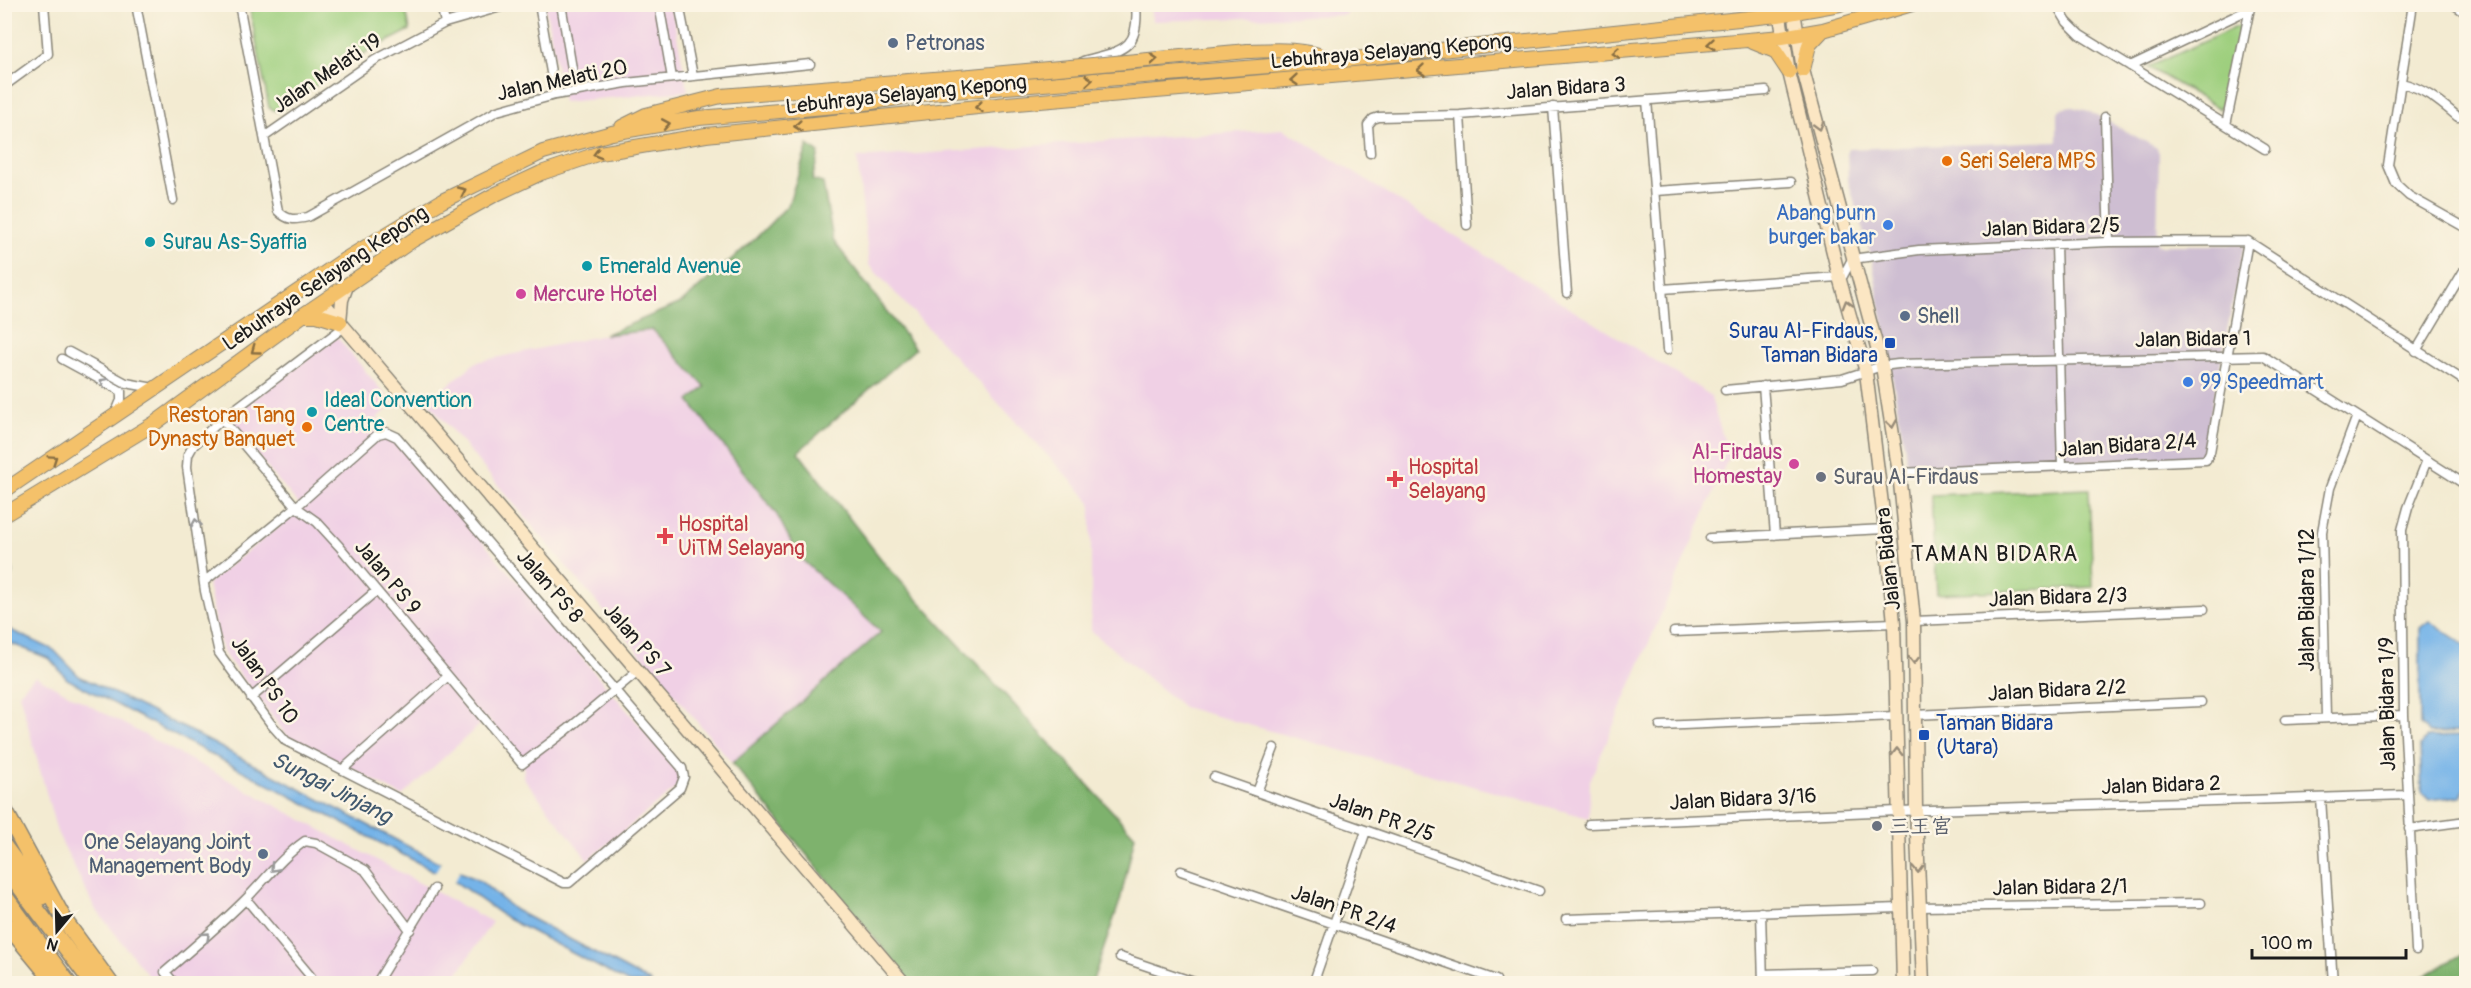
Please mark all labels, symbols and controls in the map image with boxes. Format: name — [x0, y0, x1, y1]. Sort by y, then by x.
street label: Jalan Melati 19 — [268, 27, 387, 120]
street label: Lebuhraya Selayang Kepong — [1269, 27, 1513, 76]
place label: Petronas — [905, 30, 985, 57]
marker: Petronas — [886, 36, 900, 50]
one-way arrow — [1707, 37, 1716, 50]
one-way arrow — [1611, 46, 1620, 59]
street label: Jalan Melati 20 — [494, 53, 630, 108]
one-way arrow — [1150, 53, 1159, 66]
one-way arrow — [1417, 63, 1426, 76]
street label: Lebuhraya Selayang Kepong — [784, 68, 1028, 121]
street label: Jalan Bidara 3 — [1505, 71, 1627, 106]
one-way arrow — [1290, 73, 1299, 86]
one-way arrow — [1085, 74, 1094, 87]
one-way arrow — [975, 101, 984, 113]
one-way arrow — [661, 118, 670, 130]
one-way arrow — [794, 119, 803, 132]
one-way arrow — [1812, 120, 1824, 131]
one-way arrow — [592, 147, 602, 160]
place label: Seri Selera MPS — [1959, 148, 2096, 175]
marker: Seri Selera MPS — [1940, 154, 1954, 168]
one-way arrow — [455, 187, 466, 199]
street label: Lebuhraya Selayang Kepong — [217, 199, 433, 357]
place label: Abang burn burger bakar — [1769, 200, 1877, 251]
street label: Jalan Bidara 2/5 — [1981, 212, 2121, 243]
marker: Abang burn burger bakar — [1881, 218, 1895, 232]
place label: Surau As-Syaffia — [162, 229, 307, 256]
marker: Surau As-Syaffia — [143, 235, 157, 249]
place label: Emerald Avenue — [599, 253, 741, 280]
marker: Emerald Avenue — [580, 259, 594, 273]
place label: Mercure Hotel — [533, 281, 658, 308]
marker: Mercure Hotel — [514, 287, 528, 301]
one-way arrow — [1842, 299, 1854, 310]
place label: Shell — [1917, 303, 1959, 330]
marker: Shell — [1898, 309, 1912, 323]
place label: Surau Al-Firdaus, Taman Bidara — [1728, 318, 1878, 369]
street label: Jalan Bidara 1 — [2135, 325, 2251, 354]
marker: Surau Al-Firdaus, Taman Bidara — [1883, 336, 1897, 350]
one-way arrow — [251, 343, 262, 354]
place label: 99 Speedmart — [2200, 369, 2324, 396]
marker: 99 Speedmart — [2181, 375, 2195, 389]
one-way arrow — [100, 378, 111, 389]
place label: Ideal Convention Centre — [324, 387, 472, 438]
place label: Restoran Tang Dynasty Banquet — [148, 402, 296, 453]
marker: Ideal Convention Centre — [305, 405, 319, 419]
marker: Restoran Tang Dynasty Banquet — [300, 420, 314, 434]
one-way arrow — [1886, 420, 1898, 429]
street label: Jalan Bidara 2/4 — [2057, 427, 2197, 464]
place label: Al-Firdaus Homestay — [1691, 439, 1783, 490]
place label: Hospital Selayang — [1408, 454, 1486, 505]
one-way arrow — [46, 455, 57, 466]
marker: Al-Firdaus Homestay — [1787, 457, 1801, 471]
place label: Surau Al-Firdaus — [1833, 464, 1979, 491]
marker: Hospital Selayang — [1386, 470, 1404, 488]
marker: Surau Al-Firdaus — [1814, 470, 1828, 484]
street label: Jalan Bidara — [1870, 506, 1907, 612]
place label: Hospital UiTM Selayang — [678, 511, 805, 562]
one-way arrow — [190, 519, 202, 528]
marker: Hospital UiTM Selayang — [656, 527, 674, 545]
street label: Jalan Bidara 1/12 — [2294, 528, 2321, 672]
street label: Jalan PS 9 — [348, 534, 427, 620]
district label: TAMAN BIDARA — [1911, 540, 2079, 568]
street label: Jalan PS 8 — [510, 544, 589, 629]
street label: Jalan Bidara 2/3 — [1988, 582, 2128, 613]
street label: Jalan PS 7 — [597, 598, 676, 683]
street label: Jalan PS 10 — [224, 631, 305, 730]
street label: Jalan Bidara 1/9 — [2373, 637, 2402, 771]
one-way arrow — [1908, 655, 1920, 664]
street label: Jalan Bidara 2/2 — [1987, 673, 2127, 708]
place label: Taman Bidara (Utara) — [1936, 710, 2053, 761]
marker: Taman Bidara (Utara) — [1917, 728, 1931, 742]
water label: Sungai Jinjang — [267, 746, 398, 831]
one-way arrow — [1891, 748, 1903, 757]
street label: Jalan Bidara 2 — [2101, 770, 2221, 801]
street label: Jalan Bidara 3/16 — [1669, 782, 1817, 817]
street label: Jalan PR 2/5 — [1326, 787, 1438, 848]
place label: 三王宫 — [1889, 813, 1952, 840]
marker: 三王宫 — [1870, 819, 1884, 833]
place label: One Selayang Joint Management Body — [83, 829, 252, 880]
marker: One Selayang Joint Management Body — [256, 847, 270, 861]
one-way arrow — [270, 861, 281, 872]
one-way arrow — [1912, 864, 1924, 873]
street label: Jalan Bidara 2/1 — [1992, 873, 2128, 902]
street label: Jalan PR 2/4 — [1287, 879, 1400, 940]
north arrow — [27, 901, 87, 961]
scale bar — [2252, 922, 2406, 960]
text: 100 m — [2261, 932, 2313, 955]
text: N — [44, 933, 61, 955]
one-way arrow — [199, 933, 210, 944]

